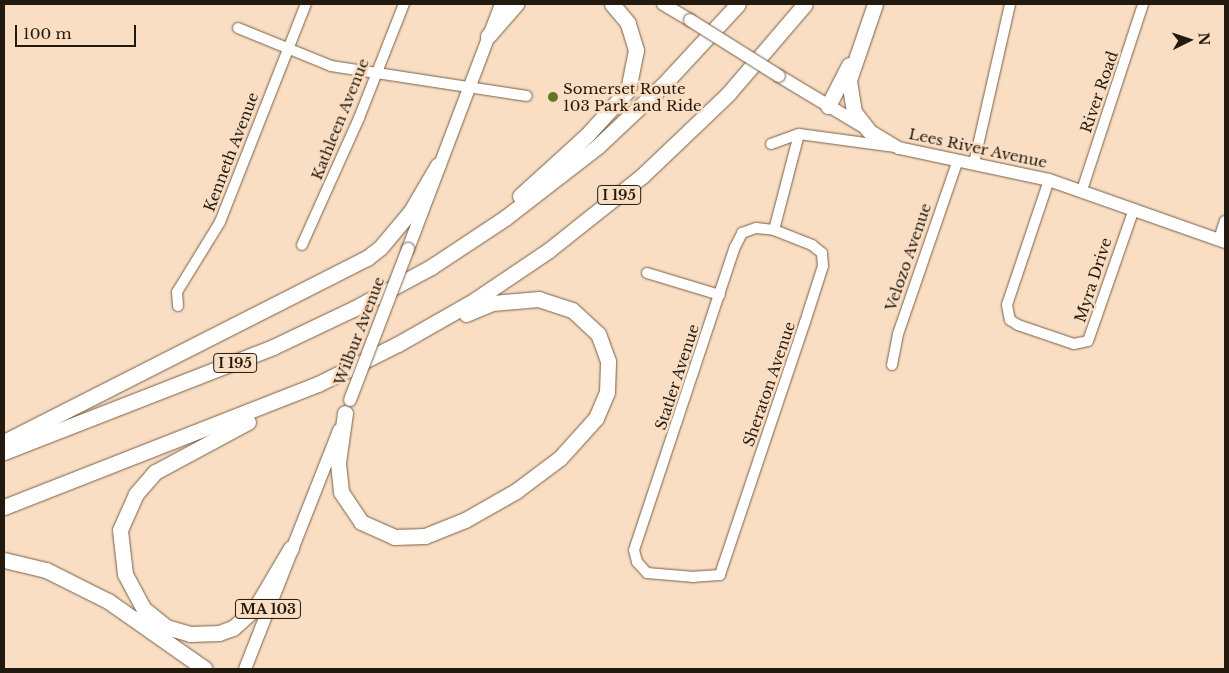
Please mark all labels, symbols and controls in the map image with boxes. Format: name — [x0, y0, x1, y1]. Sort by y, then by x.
scale bar — [18, 15, 139, 47]
north arrow — [1164, 15, 1214, 65]
text: 100 m — [23, 24, 72, 43]
text: N — [1195, 32, 1213, 46]
street label: River Road — [1077, 49, 1121, 135]
street label: Kathleen Avenue — [307, 55, 373, 183]
place label: Somerset Route 103 Park and Ride — [563, 79, 702, 114]
street label: Kenneth Avenue — [200, 90, 262, 214]
marker: Somerset Route 103 Park and Ride — [547, 91, 559, 103]
street label: Lees River Avenue — [907, 124, 1049, 172]
road number: I 195 — [596, 184, 642, 206]
street label: Velozo Avenue — [881, 201, 935, 313]
street label: Myra Drive — [1071, 235, 1115, 325]
street label: Wilbur Avenue — [330, 274, 388, 388]
street label: Sheraton Avenue — [739, 319, 799, 449]
street label: Statler Avenue — [651, 321, 703, 433]
road number: I 195 — [212, 352, 258, 374]
road number: MA 103 — [234, 598, 302, 620]

